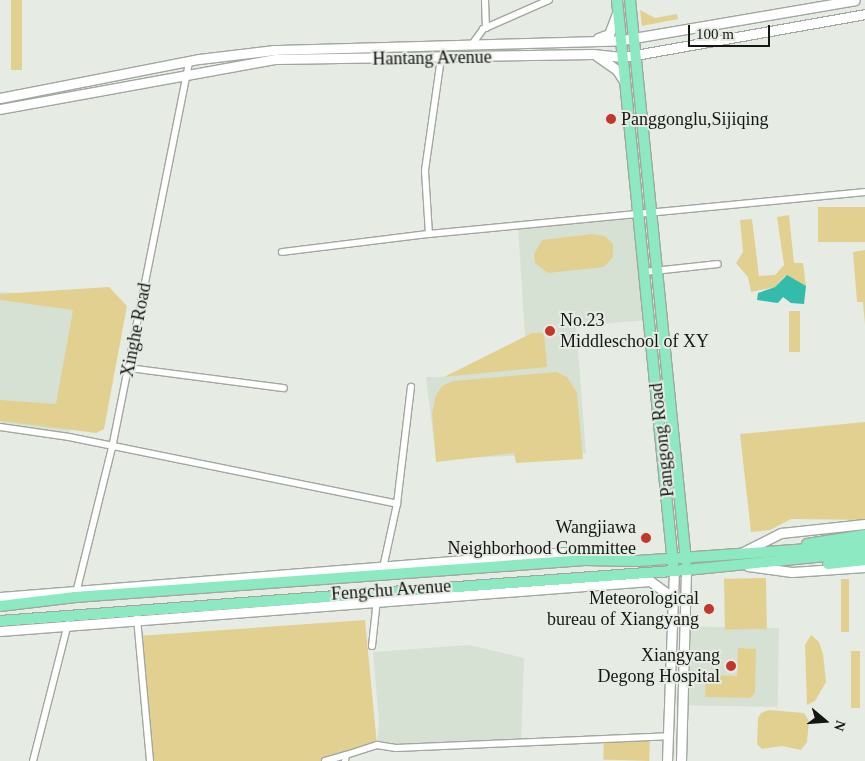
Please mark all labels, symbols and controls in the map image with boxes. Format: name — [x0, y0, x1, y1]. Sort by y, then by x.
scale bar — [690, 15, 772, 47]
text: 100 m — [696, 26, 734, 42]
street label: Hantang Avenue — [363, 46, 501, 70]
place label: Panggonglu,Sijiqing — [621, 108, 788, 130]
marker: Panggonglu,Sijiqing — [605, 113, 617, 125]
street label: Xinghe Road — [115, 277, 157, 383]
place label: No.23 Middleschool of XY — [560, 310, 717, 352]
marker: No.23 Middleschool of XY — [544, 325, 556, 337]
street label: Panggong Road — [644, 374, 680, 506]
place label: Wangjiawa Neighborhood Committee — [417, 517, 636, 560]
marker: Wangjiawa Neighborhood Committee — [640, 532, 652, 544]
street label: Fengchu Avenue — [322, 574, 460, 606]
place label: Meteorological bureau of Xiangyang — [528, 588, 699, 630]
marker: Meteorological bureau of Xiangyang — [703, 603, 715, 615]
place label: Xiangyang Degong Hospital — [582, 645, 720, 688]
marker: Xiangyang Degong Hospital — [724, 659, 738, 673]
north arrow — [800, 696, 850, 746]
text: N — [831, 719, 848, 733]

